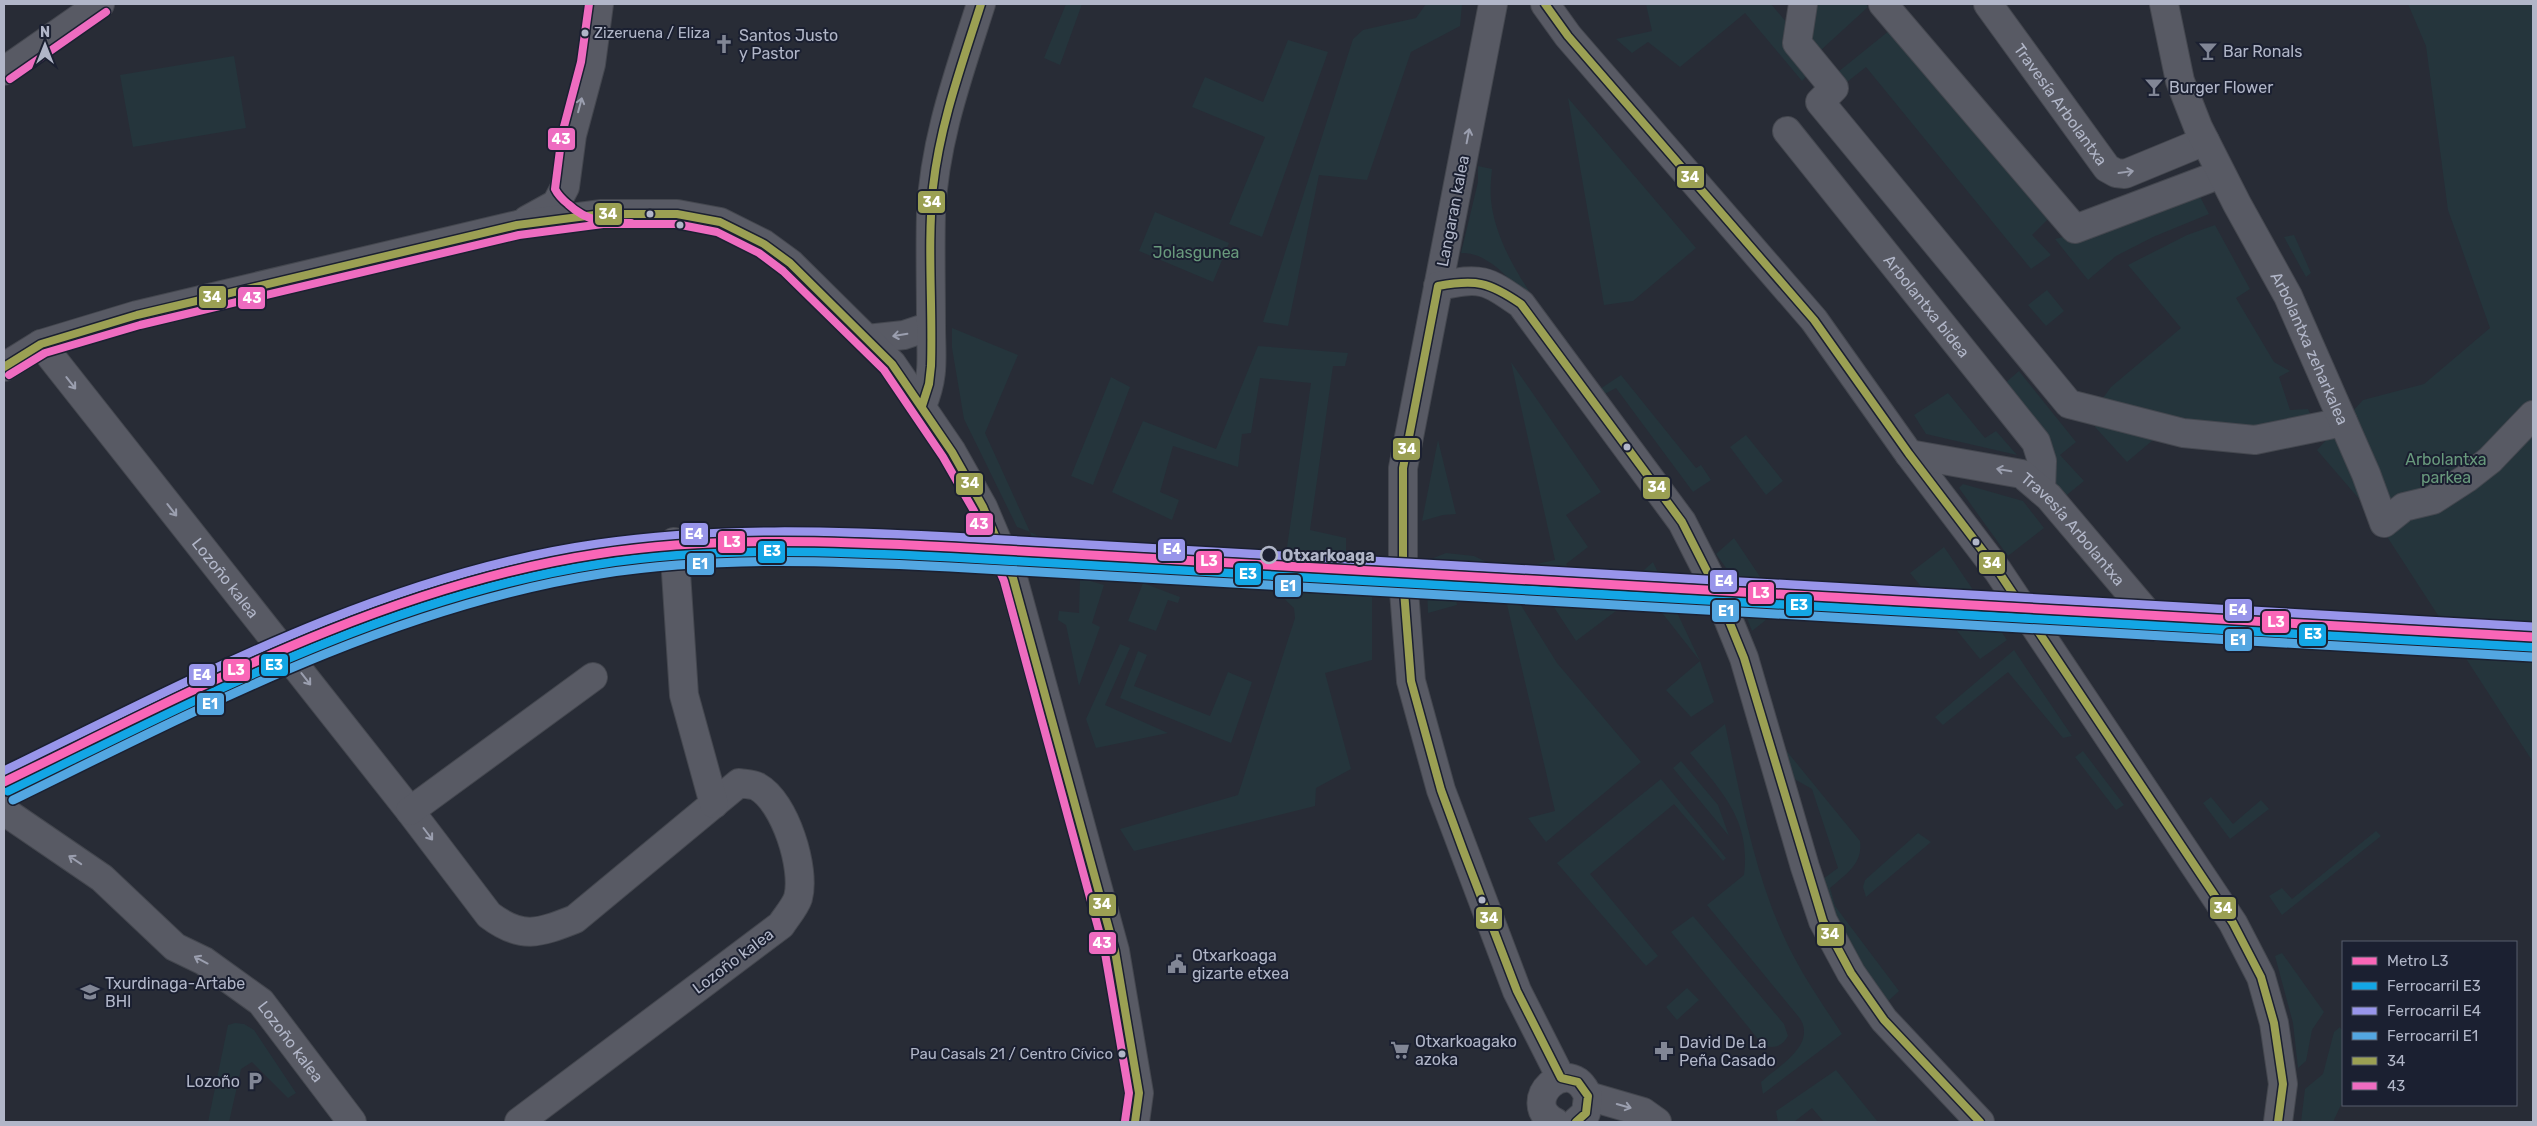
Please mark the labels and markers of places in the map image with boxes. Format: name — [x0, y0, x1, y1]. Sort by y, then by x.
place label: Zizeruena / Eliza — [594, 24, 710, 42]
place label: Santos Justo y Pastor — [739, 26, 838, 63]
marker: Zizeruena / Eliza — [580, 28, 590, 38]
church icon: Santos Justo y Pastor — [713, 33, 735, 55]
bar icon: Bar Ronals — [2197, 40, 2219, 62]
place label: Bar Ronals — [2223, 42, 2302, 61]
bar icon: Burger Flower — [2143, 76, 2165, 98]
place label: Burger Flower — [2169, 78, 2273, 97]
unlabelled marker — [645, 209, 655, 219]
unlabelled marker — [675, 220, 685, 230]
unlabelled marker — [1622, 442, 1632, 452]
unlabelled marker — [1971, 537, 1981, 547]
marker: Otxarkoaga — [1260, 546, 1278, 564]
place label: Otxarkoaga — [1282, 546, 1375, 565]
unlabelled marker — [1477, 895, 1487, 905]
place label: Otxarkoaga gizarte etxea — [1192, 946, 1289, 983]
public building icon: Otxarkoaga gizarte etxea — [1166, 953, 1188, 975]
place label: Txurdinaga-Artabe BHI — [105, 974, 245, 1011]
school or university icon: Txurdinaga-Artabe BHI — [79, 981, 101, 1003]
place label: Otxarkoagako azoka — [1415, 1032, 1517, 1069]
place label: David De La Peña Casado — [1679, 1033, 1776, 1070]
supermarket icon: Otxarkoagako azoka — [1389, 1039, 1411, 1061]
pharmacy icon: David De La Peña Casado — [1653, 1040, 1675, 1062]
place label: Pau Casals 21 / Centro Cívico — [910, 1045, 1113, 1063]
marker: Pau Casals 21 / Centro Cívico — [1117, 1049, 1127, 1059]
parking icon: Lozoño — [244, 1070, 266, 1092]
place label: Lozoño — [186, 1072, 240, 1091]

